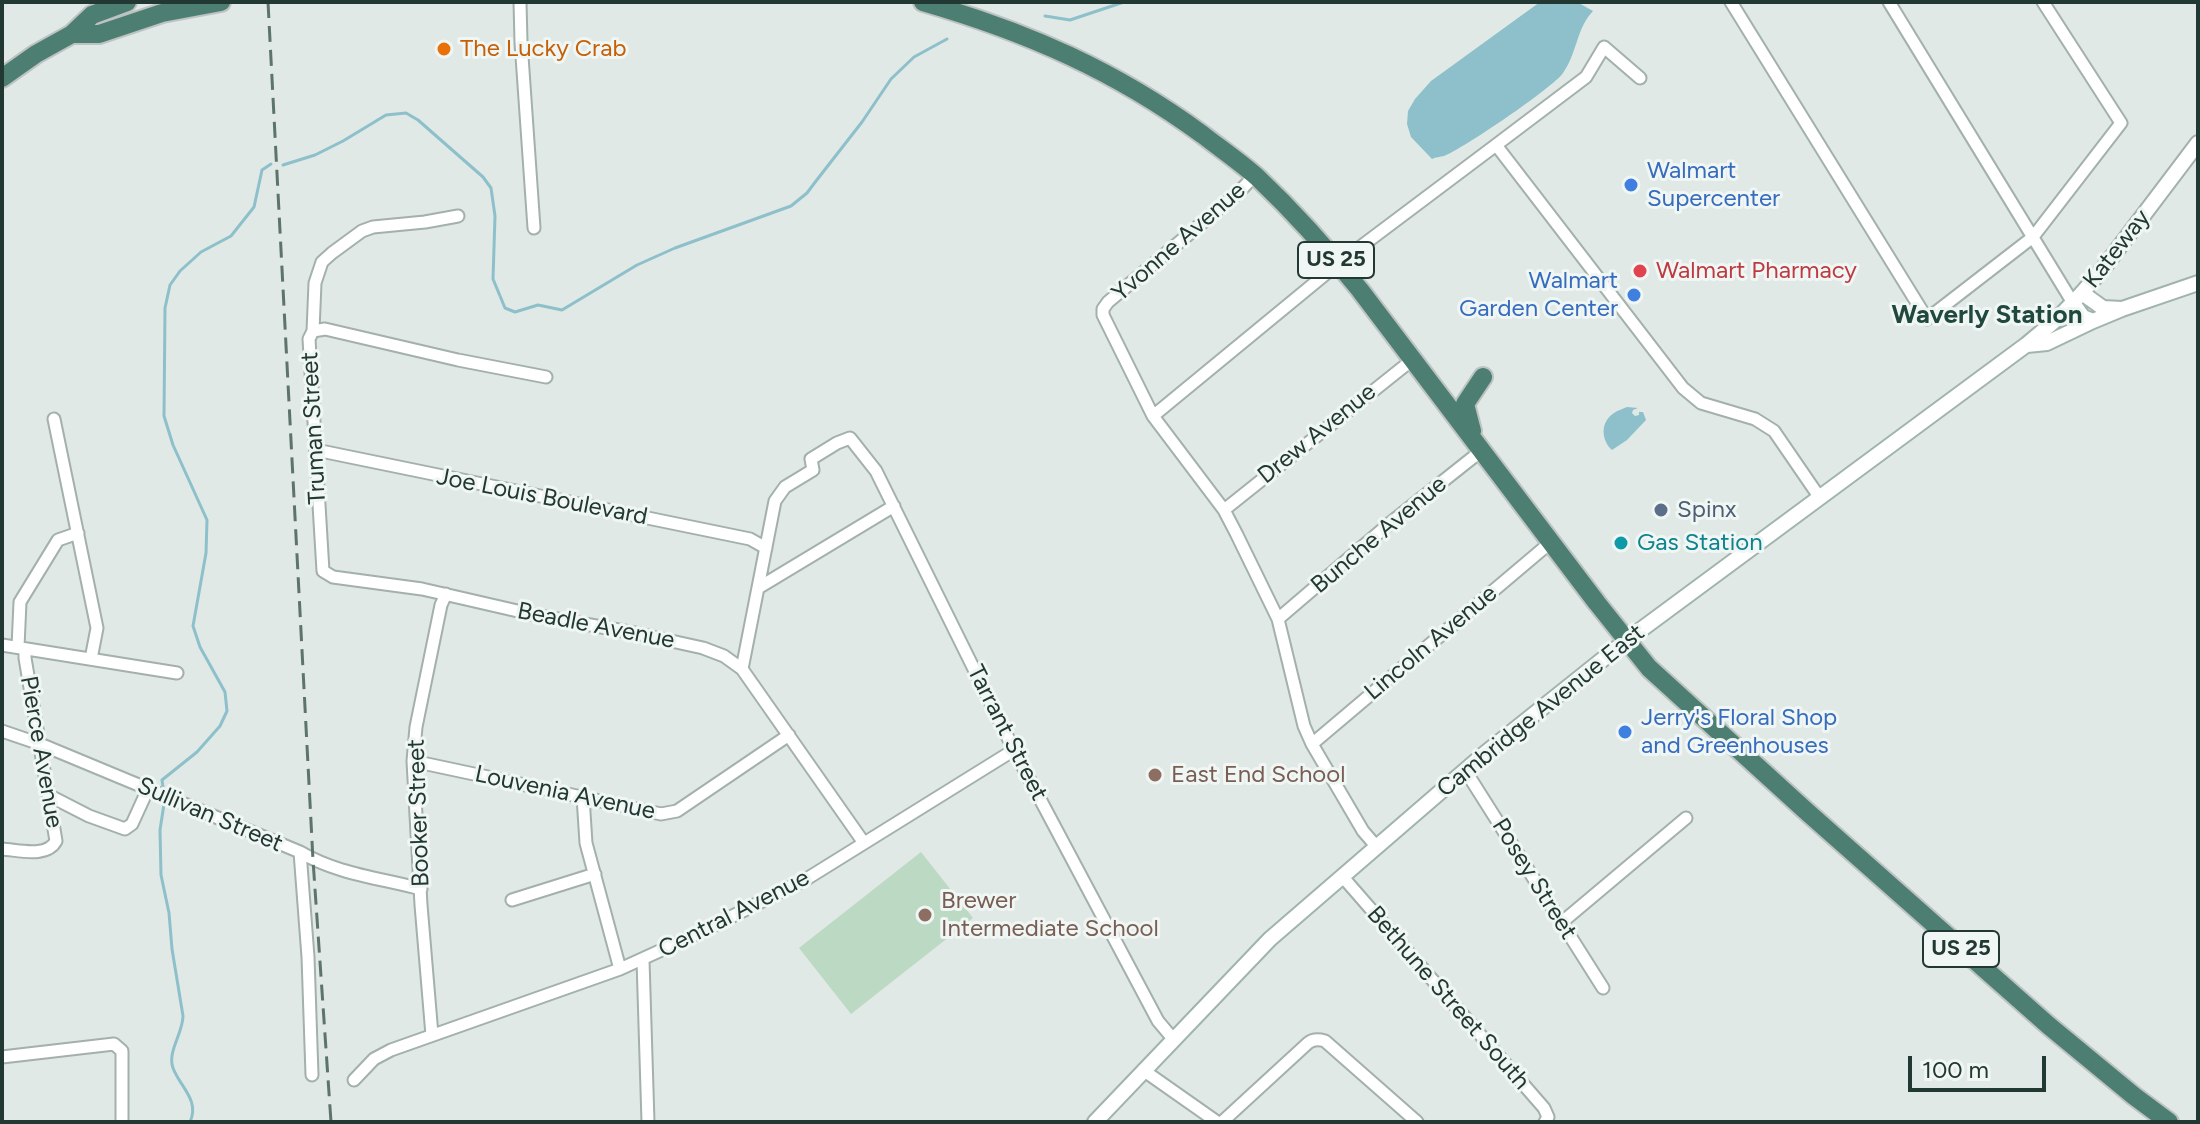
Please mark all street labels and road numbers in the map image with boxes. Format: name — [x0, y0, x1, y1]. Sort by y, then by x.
street label: Yvonne Avenue — [1106, 176, 1252, 308]
street label: Kateway — [2077, 204, 2157, 294]
road number: US 25 — [1298, 242, 1374, 278]
street label: Truman Street — [296, 351, 332, 505]
street label: Drew Avenue — [1252, 378, 1382, 490]
street label: Joe Louis Boulevard — [434, 462, 650, 532]
street label: Bunche Avenue — [1305, 470, 1453, 600]
street label: Lincoln Avenue — [1359, 579, 1503, 707]
street label: Beadle Avenue — [515, 597, 677, 655]
street label: Cambridge Avenue East — [1431, 618, 1651, 804]
street label: Tarrant Street — [961, 660, 1053, 806]
street label: Pierce Avenue — [13, 674, 69, 830]
street label: Booker Street — [402, 738, 436, 888]
street label: Louvenia Avenue — [472, 760, 658, 826]
street label: Sullivan Street — [133, 771, 287, 859]
street label: Posey Street — [1485, 813, 1583, 945]
street label: Central Avenue — [654, 864, 814, 964]
street label: Bethune Street South — [1360, 900, 1536, 1096]
road number: US 25 — [1923, 931, 1999, 967]

